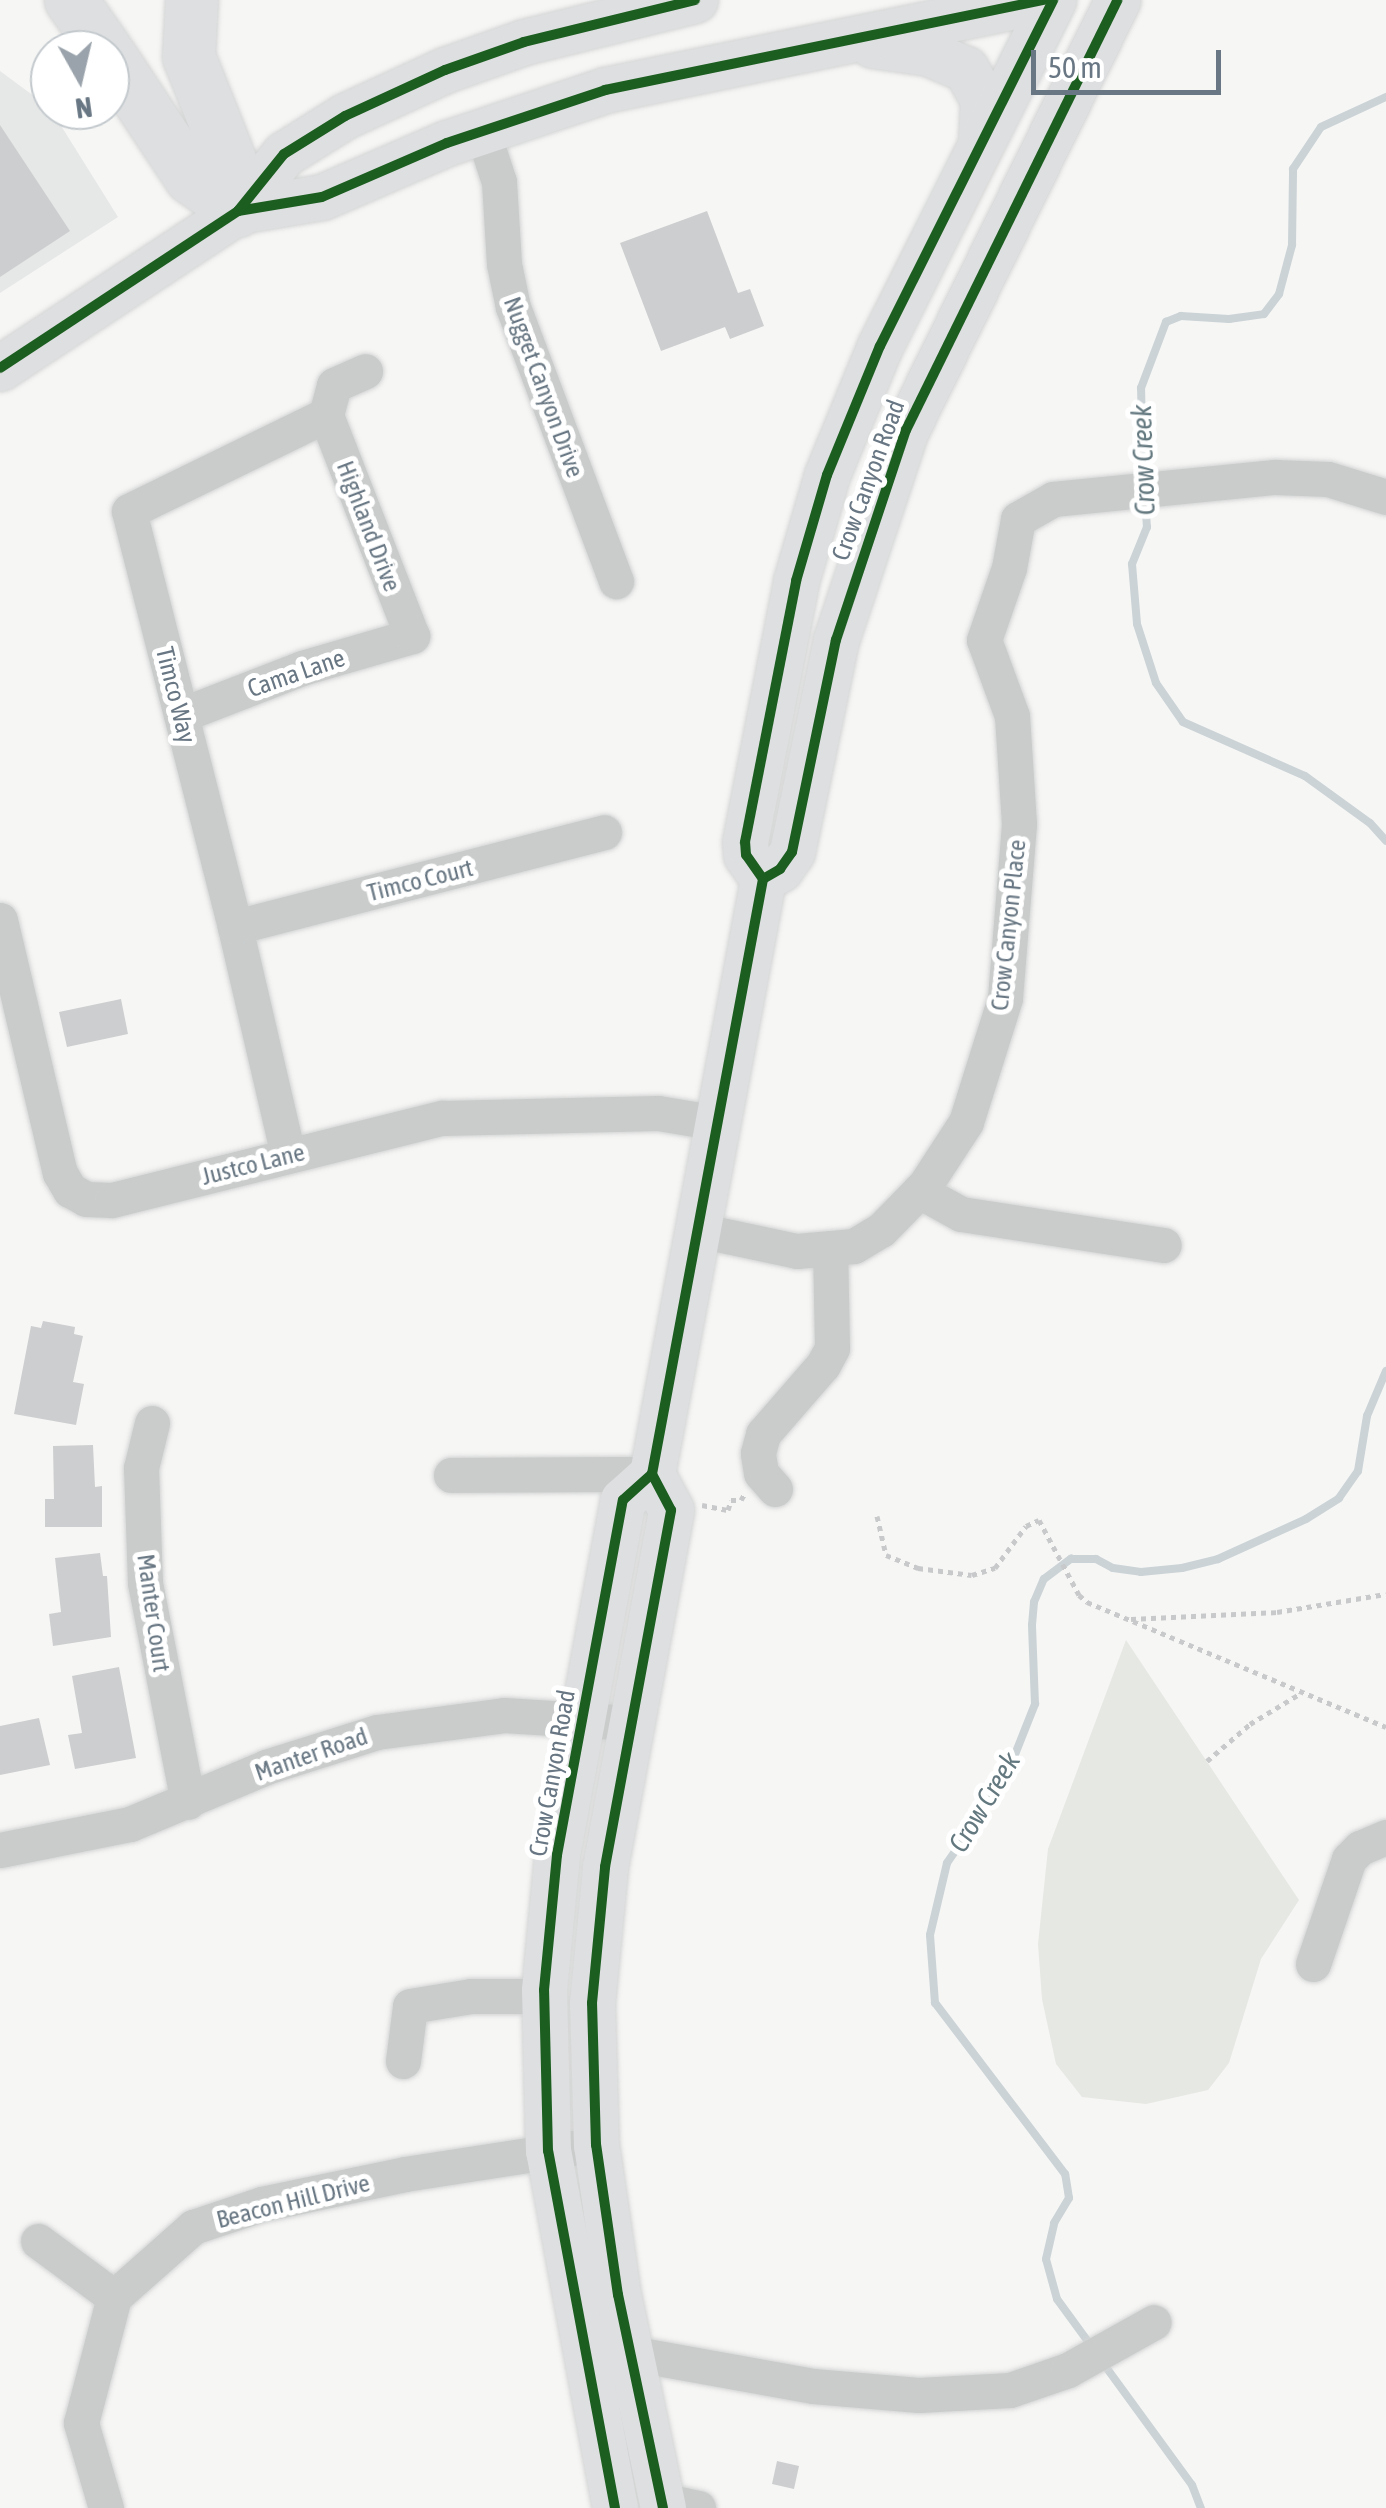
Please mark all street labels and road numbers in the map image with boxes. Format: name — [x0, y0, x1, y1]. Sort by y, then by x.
street label: Nugget Canyon Drive — [497, 293, 591, 481]
street label: Crow Canyon Road — [825, 396, 911, 564]
street label: Highland Drive — [330, 457, 408, 595]
street label: Cama Lane — [244, 642, 348, 704]
street label: Timco Way — [150, 644, 202, 746]
street label: Crow Canyon Place — [984, 838, 1032, 1012]
street label: Timco Court — [364, 852, 476, 908]
street label: Justco Lane — [198, 1137, 308, 1191]
street label: Manter Court — [131, 1552, 177, 1674]
street label: Crow Canyon Road — [523, 1687, 581, 1859]
street label: Manter Road — [251, 1721, 371, 1787]
street label: Beacon Hill Drive — [213, 2167, 373, 2235]

